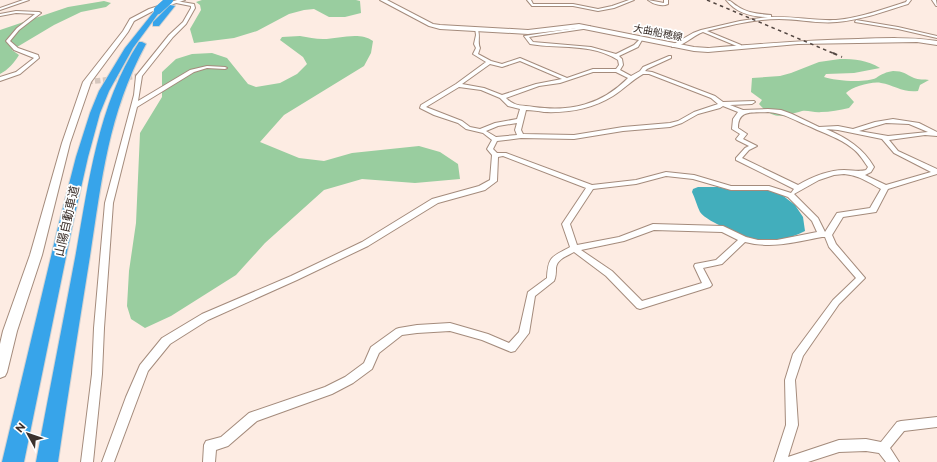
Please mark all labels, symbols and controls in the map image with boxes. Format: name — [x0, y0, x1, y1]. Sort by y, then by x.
street label: 大曲船穂線 — [632, 21, 684, 44]
street label: 山陽自動車道 — [51, 184, 82, 258]
north arrow — [8, 414, 48, 454]
text: N — [12, 420, 29, 435]

